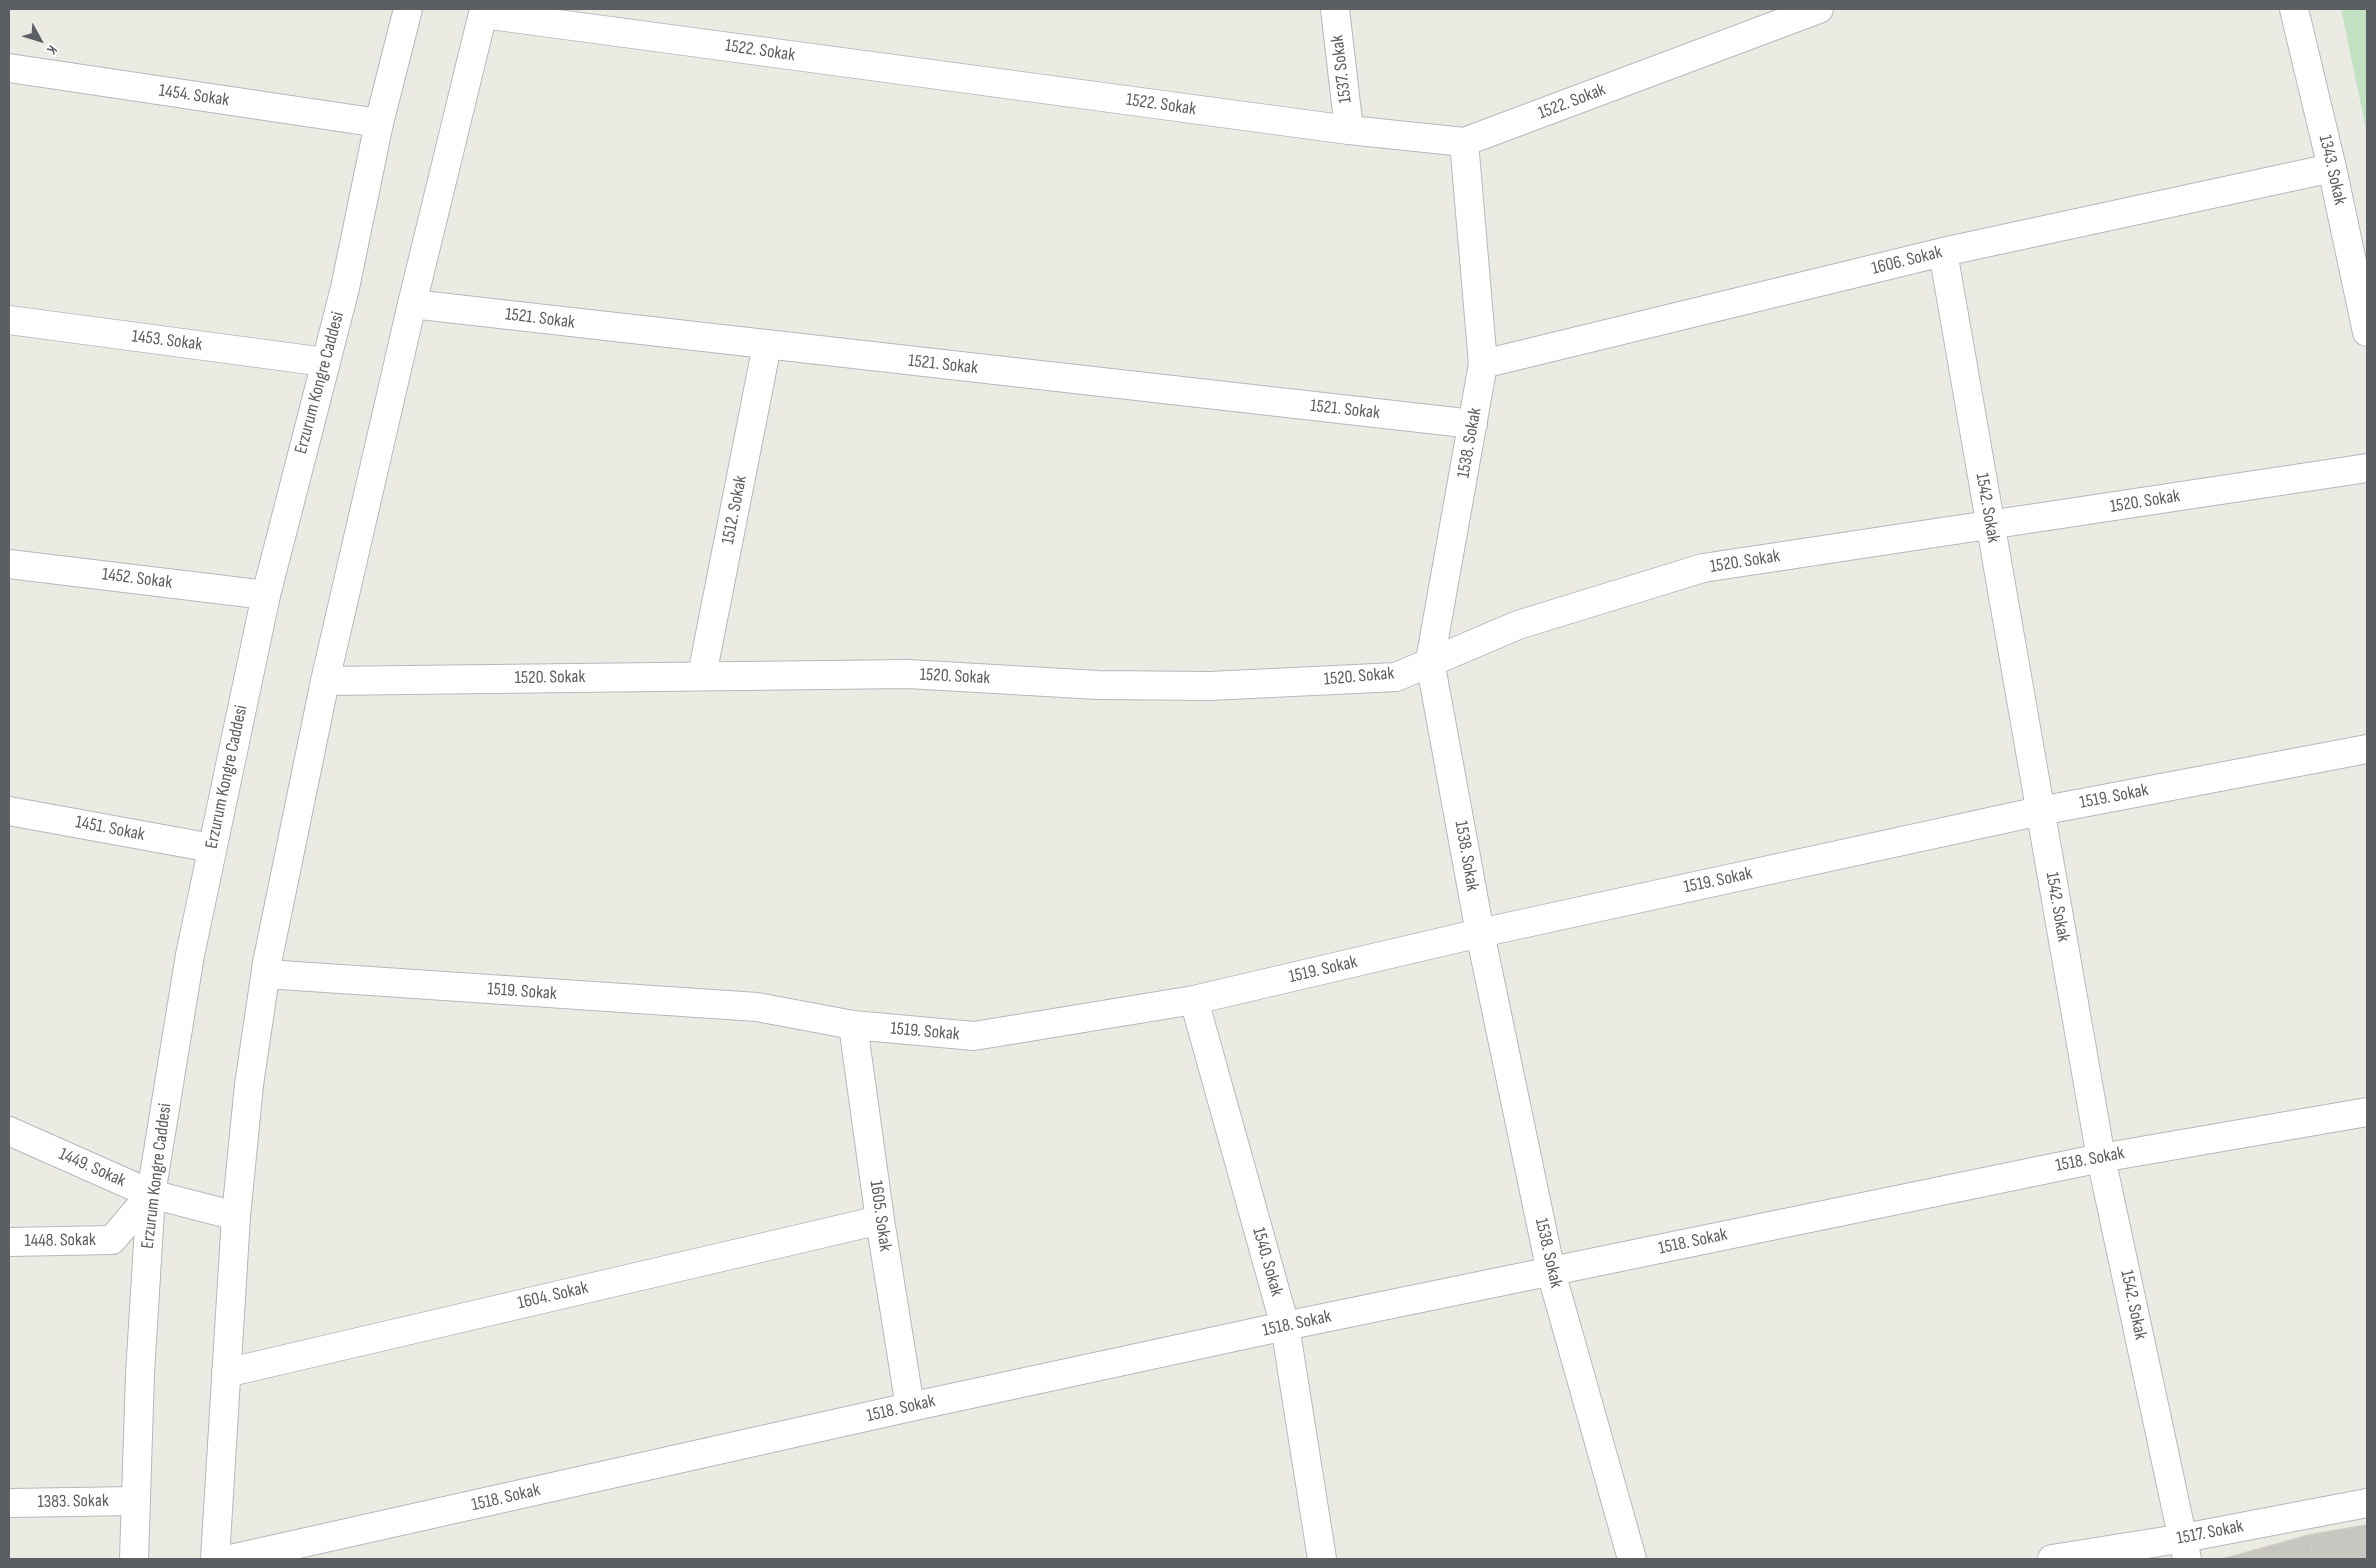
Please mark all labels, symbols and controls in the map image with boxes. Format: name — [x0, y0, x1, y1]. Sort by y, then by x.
north arrow — [15, 15, 65, 65]
street label: 1537. Sokak — [1327, 34, 1357, 104]
street label: 1522. Sokak — [724, 35, 796, 67]
text: K — [43, 42, 61, 58]
street label: 1522. Sokak — [1535, 79, 1609, 125]
street label: 1454. Sokak — [157, 80, 231, 112]
street label: 1522. Sokak — [1125, 89, 1197, 121]
street label: 1343. Sokak — [2313, 133, 2351, 207]
street label: 1606. Sokak — [1870, 242, 1944, 280]
street label: 1521. Sokak — [504, 304, 576, 334]
street label: Erzurum Kongre Caddesi — [291, 310, 349, 456]
street label: 1453. Sokak — [131, 326, 203, 356]
street label: 1521. Sokak — [907, 351, 979, 379]
street label: 1521. Sokak — [1309, 396, 1381, 424]
street label: 1538. Sokak — [1453, 406, 1487, 480]
street label: 1542. Sokak — [1970, 471, 2004, 545]
street label: 1512. Sokak — [718, 474, 752, 546]
street label: 1520. Sokak — [2108, 486, 2182, 518]
street label: 1520. Sokak — [1708, 546, 1782, 578]
street label: 1452. Sokak — [101, 564, 173, 594]
street label: 1520. Sokak — [1323, 663, 1395, 691]
street label: 1520. Sokak — [919, 664, 991, 690]
street label: 1520. Sokak — [515, 667, 585, 689]
street label: Erzurum Kongre Caddesi — [201, 703, 253, 851]
street label: 1519. Sokak — [2078, 780, 2150, 814]
street label: 1451. Sokak — [74, 812, 146, 846]
street label: 1538. Sokak — [1449, 819, 1483, 893]
street label: 1519. Sokak — [1682, 863, 1754, 899]
street label: 1542. Sokak — [2040, 870, 2074, 944]
street label: 1519. Sokak — [1287, 952, 1359, 988]
street label: 1519. Sokak — [487, 979, 557, 1005]
street label: 1519. Sokak — [889, 1018, 961, 1046]
street label: Erzurum Kongre Caddesi — [137, 1102, 177, 1250]
street label: 1518. Sokak — [2054, 1143, 2126, 1177]
street label: 1449. Sokak — [55, 1144, 129, 1192]
street label: 1605. Sokak — [864, 1179, 896, 1253]
street label: 1538. Sokak — [1529, 1216, 1567, 1290]
street label: 1518. Sokak — [1657, 1224, 1729, 1260]
street label: 1540. Sokak — [1247, 1225, 1287, 1299]
street label: 1448. Sokak — [24, 1230, 96, 1252]
street label: 1542. Sokak — [2115, 1268, 2151, 1342]
street label: 1604. Sokak — [516, 1277, 590, 1315]
street label: 1518. Sokak — [1261, 1306, 1333, 1342]
street label: 1518. Sokak — [865, 1391, 937, 1427]
street label: 1518. Sokak — [470, 1480, 542, 1516]
street label: 1383. Sokak — [37, 1491, 109, 1513]
street label: 1517. Sokak — [2175, 1516, 2245, 1550]

